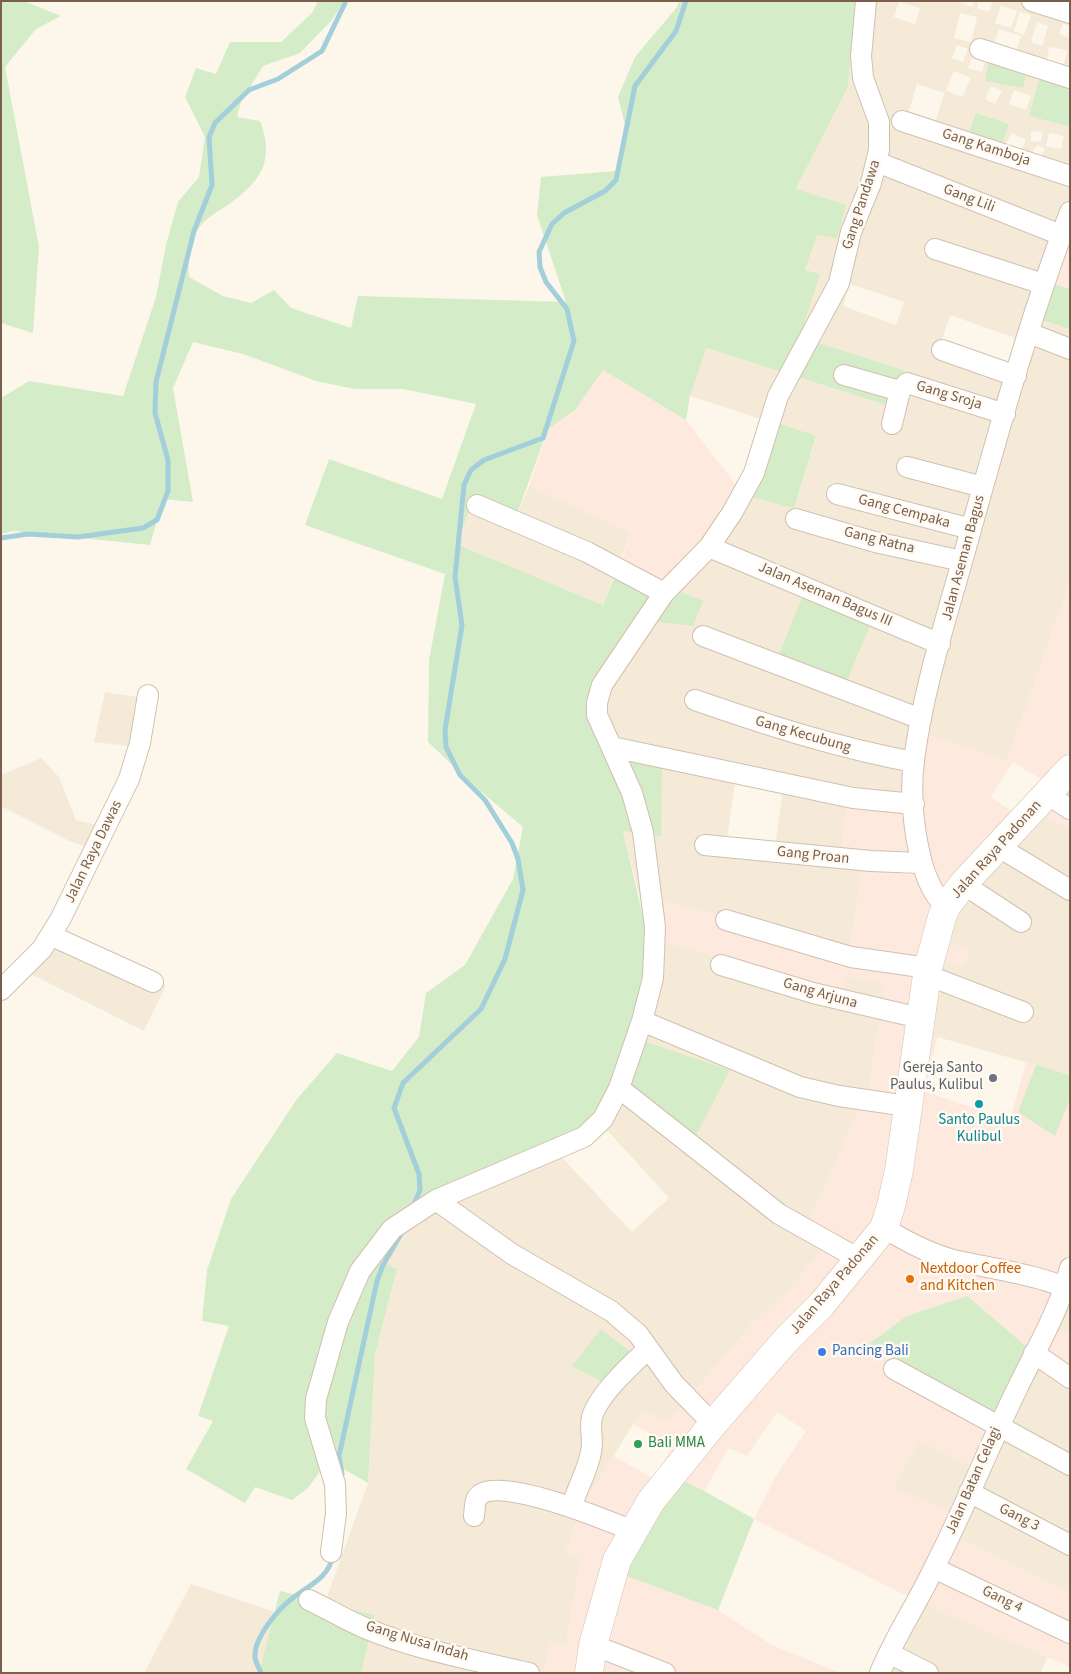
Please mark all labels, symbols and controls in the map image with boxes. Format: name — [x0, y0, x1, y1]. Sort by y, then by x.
street label: Gang Kamboja — [939, 125, 1033, 171]
street label: Gang Pandawa — [839, 158, 885, 252]
street label: Gang Lili — [941, 181, 997, 217]
street label: Gang Sroja — [914, 377, 984, 415]
street label: Gang Cempaka — [856, 491, 952, 533]
street label: Jalan Aseman Bagus — [939, 493, 989, 623]
street label: Gang Ratna — [842, 524, 916, 558]
street label: Jalan Aseman Bagus III — [755, 559, 895, 631]
street label: Gang Kecubung — [753, 713, 853, 757]
street label: Jalan Raya Padonan — [948, 797, 1046, 903]
street label: Jalan Raya Dawas — [61, 798, 127, 906]
street label: Gang Proan — [776, 843, 850, 869]
street label: Gang Arjuna — [781, 975, 859, 1013]
place label: Gereja Santo Paulus, Kulibul — [890, 1060, 983, 1095]
marker: Gereja Santo Paulus, Kulibul — [987, 1072, 999, 1084]
marker: Santo Paulus Kulibul — [973, 1098, 985, 1110]
place label: Santo Paulus Kulibul — [938, 1112, 1020, 1147]
street label: Jalan Raya Padonan — [787, 1231, 883, 1339]
place label: Nextdoor Coffee and Kitchen — [920, 1261, 1021, 1296]
marker: Nextdoor Coffee and Kitchen — [904, 1273, 916, 1285]
place label: Pancing Bali — [832, 1343, 909, 1361]
marker: Pancing Bali — [816, 1346, 828, 1358]
street label: Jalan Batan Celagi — [942, 1425, 1006, 1537]
place label: Bali MMA — [648, 1435, 705, 1453]
marker: Bali MMA — [632, 1438, 644, 1450]
street label: Gang 3 — [996, 1500, 1042, 1536]
street label: Gang 4 — [979, 1582, 1025, 1618]
street label: Gang Nusa Indah — [363, 1618, 471, 1666]

